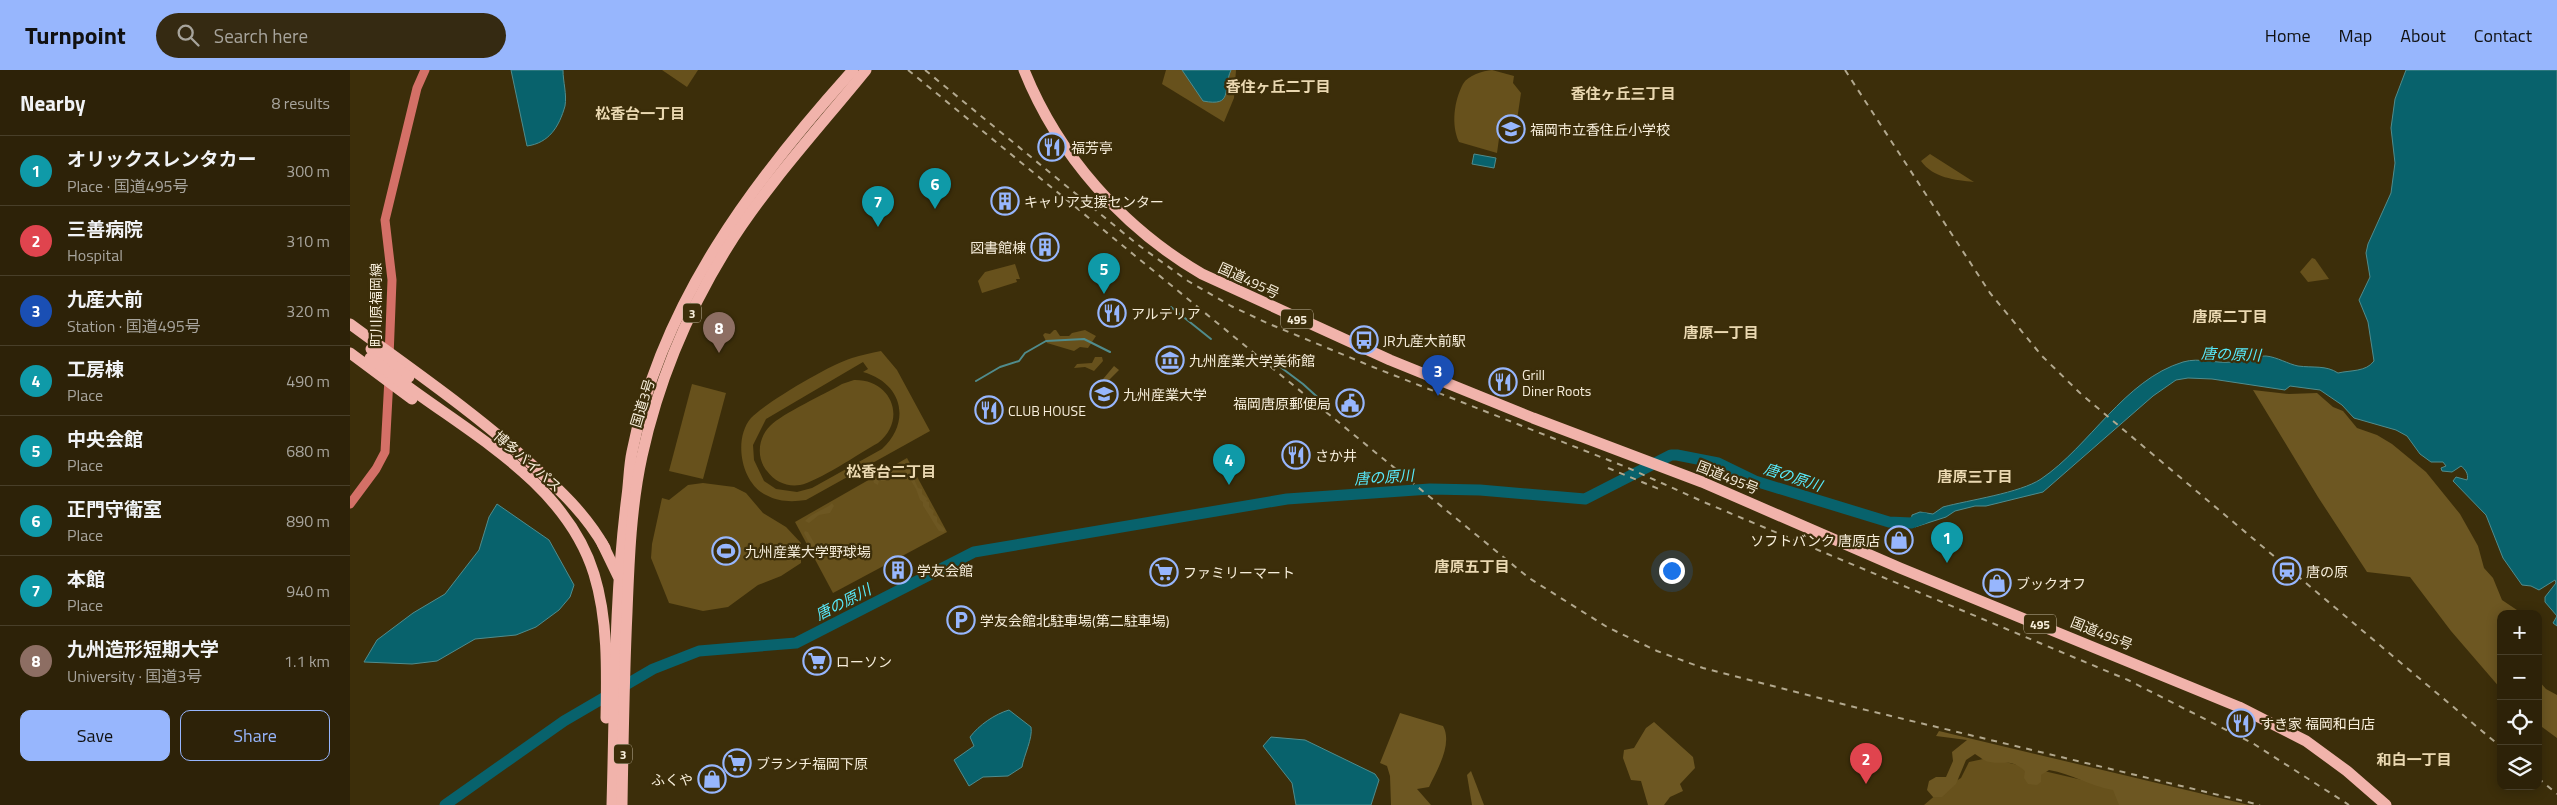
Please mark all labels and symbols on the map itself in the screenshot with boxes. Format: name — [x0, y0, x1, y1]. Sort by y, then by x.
district label: 香住ヶ丘二丁目 — [1225, 75, 1331, 98]
district label: 香住ヶ丘三丁目 — [1570, 82, 1676, 105]
district label: 松香台一丁目 — [595, 102, 685, 125]
school or university icon: 福岡市立香住丘小学校 — [1496, 114, 1526, 144]
place label: 福岡市立香住丘小学校 — [1530, 119, 1670, 140]
restaurant icon: 福芳亭 — [1037, 132, 1067, 162]
place label: 福芳亭 — [1071, 137, 1113, 158]
pin: 6 — [919, 168, 951, 209]
pin: 7 — [862, 186, 894, 227]
building icon: キャリア支援センター — [990, 186, 1020, 216]
place label: キャリア支援センター — [1024, 191, 1164, 212]
building icon: 図書館棟 — [1030, 232, 1060, 262]
place label: 図書館棟 — [970, 237, 1026, 258]
pin: 5 — [1088, 253, 1120, 294]
street label: 国道495号 — [1215, 257, 1283, 303]
street label: 町川原福岡線 — [365, 263, 386, 347]
restaurant icon: アルテリア — [1097, 298, 1127, 328]
place label: アルテリア — [1131, 303, 1201, 324]
road number: 3 — [683, 304, 701, 322]
district label: 唐原二丁目 — [2192, 305, 2268, 328]
road number: 495 — [1281, 310, 1313, 328]
pin: 8 — [703, 312, 735, 353]
district label: 唐原一丁目 — [1683, 321, 1759, 344]
bus stop icon: JR九産大前駅 — [1349, 325, 1379, 355]
place label: JR九産大前駅 — [1383, 330, 1466, 351]
water label: 唐の原川 — [2201, 341, 2263, 367]
museum icon: 九州産業大学美術館 — [1155, 345, 1185, 375]
place label: 九州産業大学美術館 — [1189, 350, 1315, 371]
pin: 3 — [1422, 355, 1454, 396]
place label: Grill Diner Roots — [1522, 364, 1591, 401]
restaurant icon: Grill Diner Roots — [1488, 367, 1518, 397]
street label: 国道3号 — [625, 376, 659, 430]
school or university icon: 九州産業大学 — [1089, 379, 1119, 409]
place label: 九州産業大学 — [1123, 384, 1207, 405]
public building icon: 福岡唐原郵便局 — [1335, 388, 1365, 418]
place label: 福岡唐原郵便局 — [1233, 393, 1331, 414]
restaurant icon: CLUB HOUSE — [974, 395, 1004, 425]
place label: CLUB HOUSE — [1008, 400, 1086, 421]
street label: 博多バイパス — [490, 426, 566, 496]
restaurant icon: さか井 — [1281, 440, 1311, 470]
pin: 4 — [1213, 444, 1245, 485]
place label: さか井 — [1315, 445, 1357, 466]
street label: 国道495号 — [1694, 455, 1762, 499]
water label: 唐の原川 — [1761, 457, 1827, 498]
district label: 松香台二丁目 — [846, 460, 936, 483]
water label: 唐の原川 — [1353, 463, 1417, 491]
district label: 唐原三丁目 — [1937, 465, 2013, 488]
pin: 1 — [1931, 522, 1963, 563]
shop icon: ソフトバンク 唐原店 — [1884, 525, 1914, 555]
place label: ソフトバンク 唐原店 — [1750, 530, 1880, 551]
sports icon: 九州産業大学野球場 — [711, 536, 741, 566]
place label: 九州産業大学野球場 — [745, 541, 871, 562]
building icon: 学友会館 — [883, 555, 913, 585]
district label: 唐原五丁目 — [1434, 555, 1510, 578]
station icon: 唐の原 — [2272, 556, 2302, 586]
supermarket icon: ファミリーマート — [1149, 557, 1179, 587]
your location — [1659, 558, 1685, 584]
place label: 学友会館 — [917, 560, 973, 581]
place label: 唐の原 — [2306, 561, 2348, 582]
place label: ファミリーマート — [1183, 562, 1295, 583]
shop icon: ブックオフ — [1982, 568, 2012, 598]
place label: ブックオフ — [2016, 573, 2086, 594]
water label: 唐の原川 — [811, 577, 877, 626]
parking icon: 学友会館北駐車場(第二駐車場) — [946, 605, 976, 635]
place label: 学友会館北駐車場(第二駐車場) — [980, 610, 1169, 631]
street label: 国道495号 — [2068, 611, 2136, 655]
road number: 495 — [2024, 614, 2056, 634]
supermarket icon: ローソン — [802, 646, 832, 676]
place label: ローソン — [836, 651, 892, 672]
restaurant icon: すき家 福岡和白店 — [2226, 708, 2256, 738]
place label: すき家 福岡和白店 — [2260, 713, 2375, 734]
pin: 2 — [1850, 743, 1882, 784]
road number: 3 — [614, 744, 632, 764]
supermarket icon: ブランチ福岡下原 — [722, 748, 752, 778]
district label: 和白一丁目 — [2376, 748, 2452, 771]
place label: ブランチ福岡下原 — [756, 753, 868, 774]
shop icon: ふくや — [697, 764, 727, 794]
place label: ふくや — [651, 769, 693, 790]

